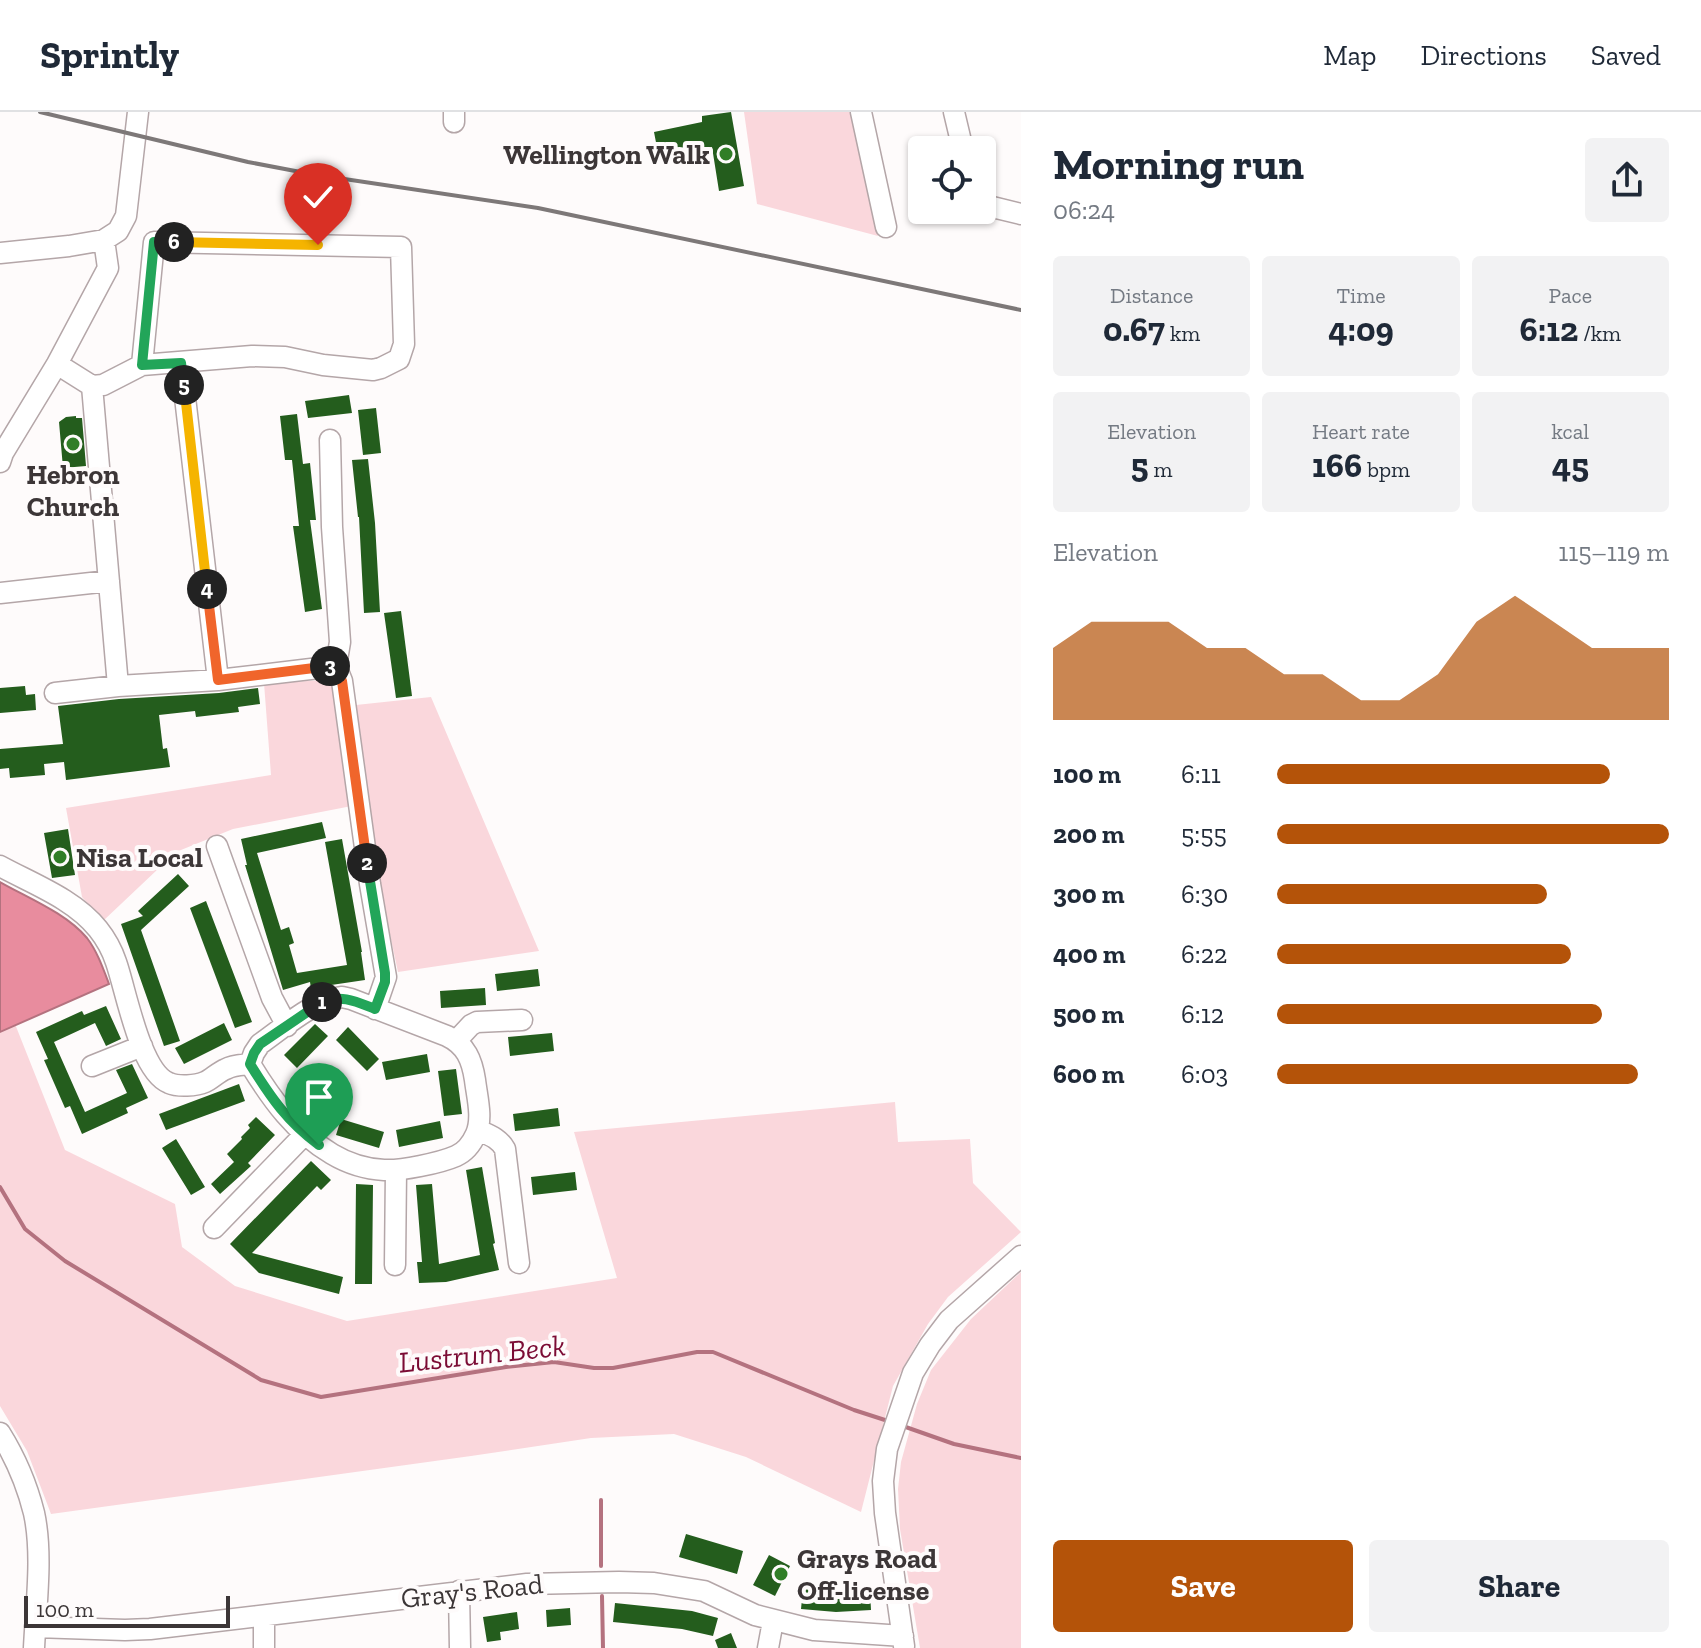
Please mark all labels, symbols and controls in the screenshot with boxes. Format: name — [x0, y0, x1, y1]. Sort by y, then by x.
text: Sprintly — [40, 32, 179, 78]
text: Map — [1323, 39, 1376, 72]
text: Directions — [1420, 39, 1547, 72]
text: Saved — [1591, 39, 1661, 72]
map controls — [908, 136, 996, 224]
button: locate — [908, 136, 996, 224]
text: Morning run — [1053, 137, 1304, 190]
place label: Wellington Walk — [503, 138, 711, 171]
button: share — [1585, 138, 1669, 222]
marker: Wellington Walk — [717, 145, 735, 163]
pin — [284, 163, 352, 245]
icon: check — [296, 175, 340, 219]
text: 06:24 — [1053, 194, 1115, 226]
pin: 6 — [154, 222, 194, 262]
text: 6 — [168, 228, 180, 255]
text: Distance — [1110, 282, 1193, 309]
text: Time — [1336, 282, 1386, 309]
text: Pace — [1549, 282, 1592, 309]
text: 0.67 — [1103, 309, 1165, 350]
text: 4:09 — [1328, 309, 1394, 350]
text: 6:12 — [1520, 309, 1578, 350]
text: km — [1165, 320, 1200, 347]
text: /km — [1578, 320, 1621, 347]
pin: 5 — [164, 365, 204, 405]
text: 5 — [178, 371, 190, 398]
text: Elevation — [1107, 418, 1196, 445]
text: Heart rate — [1312, 418, 1410, 445]
text: kcal — [1551, 418, 1589, 445]
marker: Hebron Church — [64, 435, 82, 453]
text: 5 — [1131, 445, 1149, 486]
text: 166 — [1312, 445, 1362, 486]
text: 45 — [1552, 445, 1589, 486]
text: m — [1149, 456, 1173, 483]
text: bpm — [1362, 456, 1410, 483]
place label: Hebron Church — [26, 458, 120, 523]
text: Elevation — [1053, 536, 1158, 568]
text: 115–119 m — [1558, 536, 1669, 568]
pin: 4 — [187, 569, 227, 609]
text: 4 — [201, 575, 213, 602]
pin: 3 — [310, 646, 350, 686]
text: 3 — [324, 652, 336, 679]
text: 100 m — [1053, 758, 1121, 790]
text: 6:11 — [1181, 758, 1221, 790]
text: 200 m — [1053, 818, 1125, 850]
text: 5:55 — [1181, 818, 1227, 850]
place label: Nisa Local — [76, 841, 203, 874]
pin: 2 — [347, 843, 387, 883]
marker: Nisa Local — [51, 848, 69, 866]
text: 2 — [361, 849, 373, 876]
text: 300 m — [1053, 878, 1124, 910]
text: 6:30 — [1181, 878, 1228, 910]
text: 400 m — [1053, 938, 1125, 970]
text: 6:22 — [1181, 938, 1227, 970]
pin: 1 — [302, 982, 342, 1022]
text: 1 — [318, 988, 326, 1015]
text: 500 m — [1053, 998, 1124, 1030]
text: 6:12 — [1181, 998, 1224, 1030]
text: 600 m — [1053, 1058, 1125, 1090]
text: 6:03 — [1181, 1058, 1228, 1090]
pin — [285, 1063, 353, 1145]
icon: arrive — [297, 1075, 341, 1119]
water label: Lustrum Beck — [397, 1327, 567, 1381]
button: Save — [1053, 1540, 1353, 1632]
button: Share — [1369, 1540, 1669, 1632]
place label: Grays Road Off-license — [797, 1542, 937, 1607]
marker: Grays Road Off-license — [772, 1565, 790, 1583]
street label: Gray's Road — [399, 1567, 545, 1615]
scale bar — [24, 1592, 230, 1628]
text: 100 m — [36, 1596, 94, 1623]

